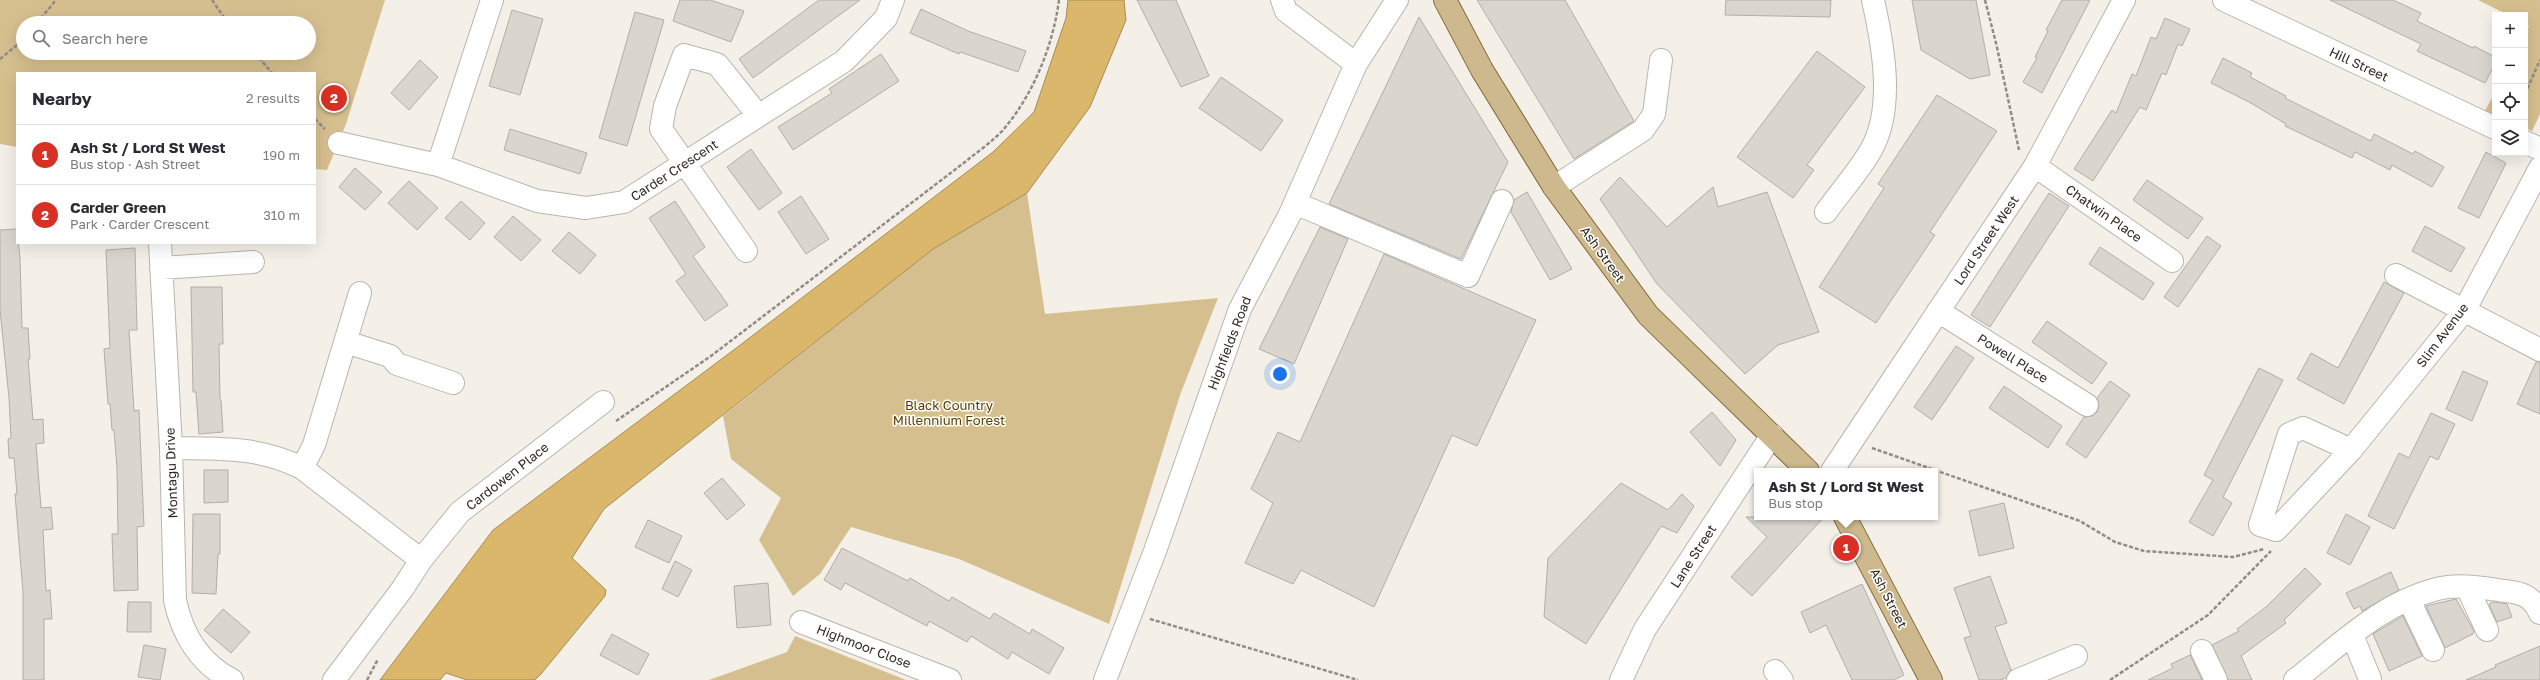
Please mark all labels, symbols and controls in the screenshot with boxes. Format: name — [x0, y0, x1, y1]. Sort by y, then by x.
map controls — [2492, 12, 2528, 156]
button: + — [2492, 12, 2528, 48]
search box — [16, 16, 316, 60]
icon: search — [30, 27, 52, 49]
text: Search here — [62, 29, 148, 47]
street label: Hill Street — [2327, 43, 2391, 85]
button: − — [2492, 48, 2528, 84]
pin: 2 — [321, 83, 347, 113]
button: locate — [2492, 84, 2528, 120]
text: Nearby — [32, 88, 92, 109]
text: 2 results — [246, 90, 300, 106]
button: layers — [2492, 120, 2528, 156]
street label: Carder Crescent — [627, 136, 721, 204]
text: Ash St / Lord St West — [70, 138, 226, 156]
text: 1 — [42, 147, 48, 163]
text: 190 m — [263, 147, 300, 163]
text: Bus stop · Ash Street — [70, 156, 200, 172]
street label: Chatwin Place — [2063, 181, 2145, 245]
street label: Lord Street West — [1950, 192, 2022, 288]
text: Carder Green — [70, 198, 166, 216]
text: 2 — [41, 207, 49, 223]
text: 310 m — [263, 207, 300, 223]
text: Park · Carder Crescent — [70, 216, 209, 232]
street label: Ash Street — [1577, 223, 1629, 285]
street label: Highfields Road — [1204, 294, 1254, 392]
street label: Slim Avenue — [2413, 300, 2471, 370]
street label: Powell Place — [1975, 330, 2051, 386]
your location — [1270, 364, 1290, 384]
park label: Black Country Millennium Forest — [893, 397, 1005, 428]
street label: Montagu Drive — [161, 427, 181, 519]
street label: Cardowen Place — [462, 439, 552, 513]
popup — [1754, 468, 1938, 520]
text: Ash St / Lord St West — [1768, 477, 1924, 495]
text: Bus stop — [1768, 495, 1823, 511]
street label: Lane Street — [1667, 521, 1719, 591]
pin: 1 — [1833, 533, 1859, 563]
street label: Ash Street — [1867, 565, 1911, 631]
street label: Highmoor Close — [815, 621, 913, 671]

